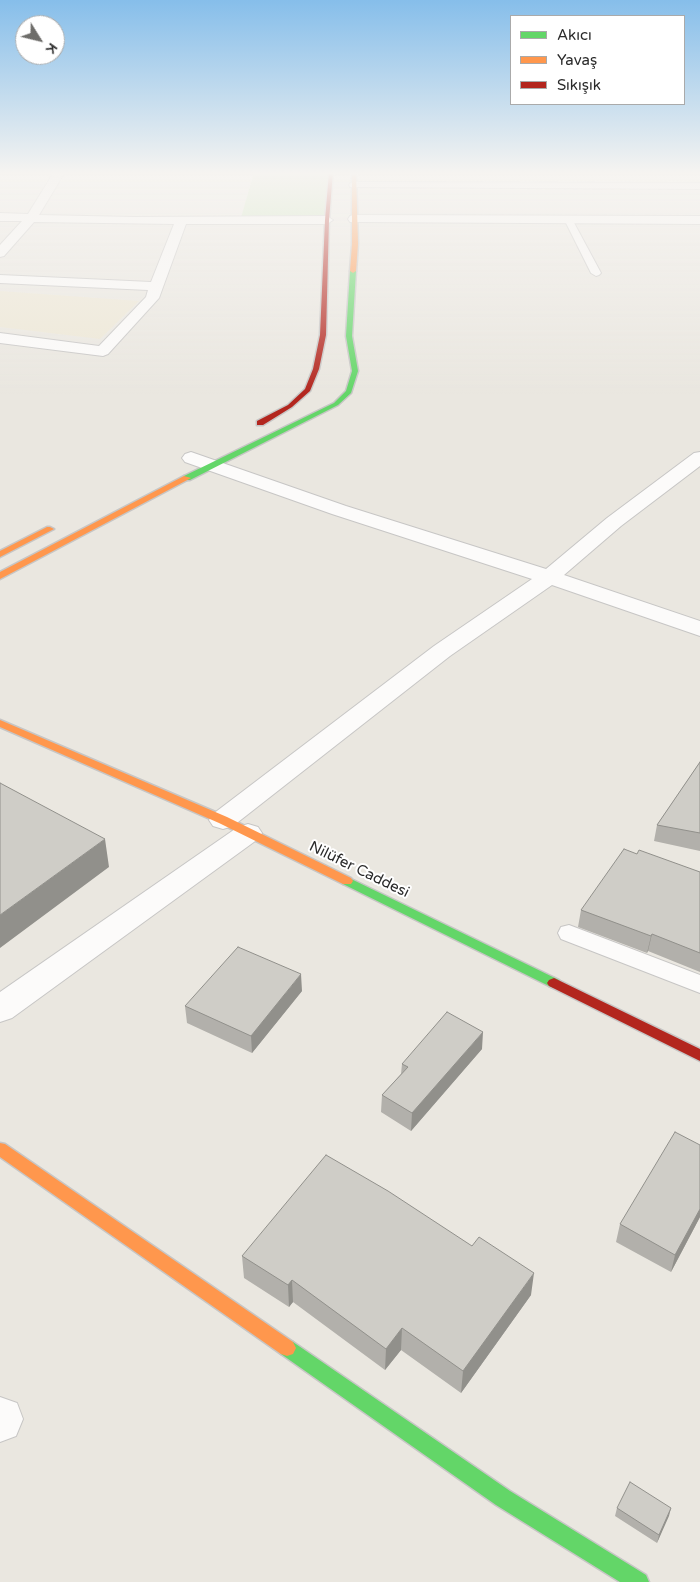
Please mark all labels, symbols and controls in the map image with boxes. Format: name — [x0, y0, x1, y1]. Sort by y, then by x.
north arrow — [15, 15, 65, 65]
legend — [510, 15, 685, 105]
text: Akıcı — [557, 26, 592, 44]
text: K — [42, 40, 61, 57]
text: Yavaş — [557, 51, 597, 69]
text: Sıkışık — [557, 76, 601, 94]
street label: Nilüfer Caddesi — [306, 838, 412, 902]

